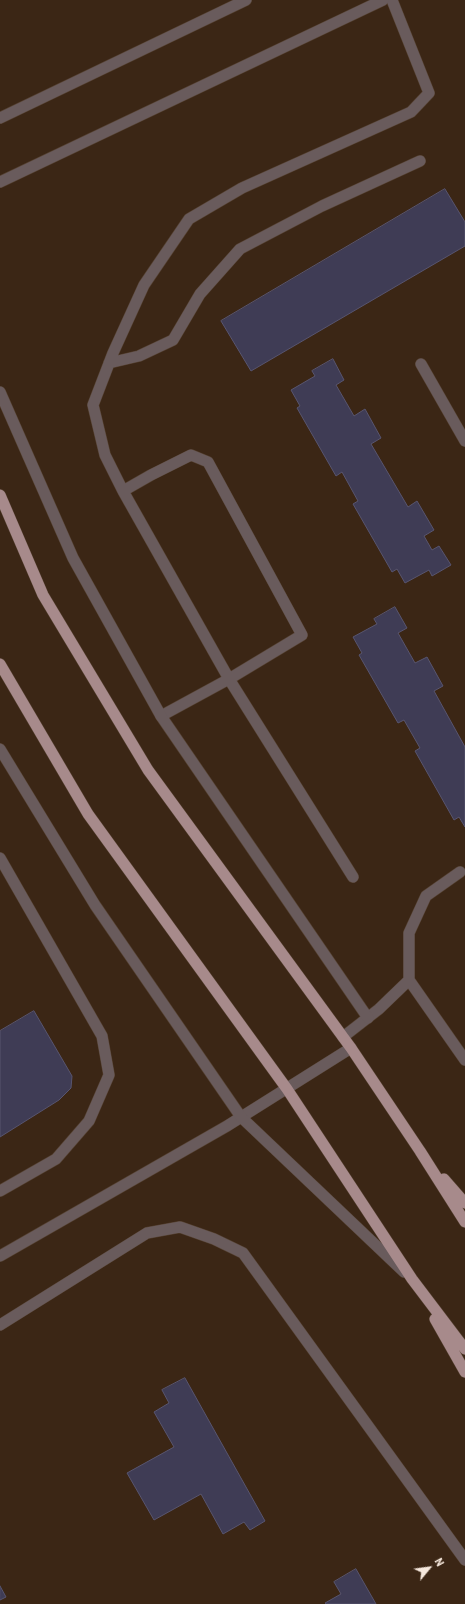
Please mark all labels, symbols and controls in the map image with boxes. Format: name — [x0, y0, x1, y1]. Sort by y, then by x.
north arrow — [409, 1548, 449, 1588]
text: N — [432, 1556, 447, 1568]

